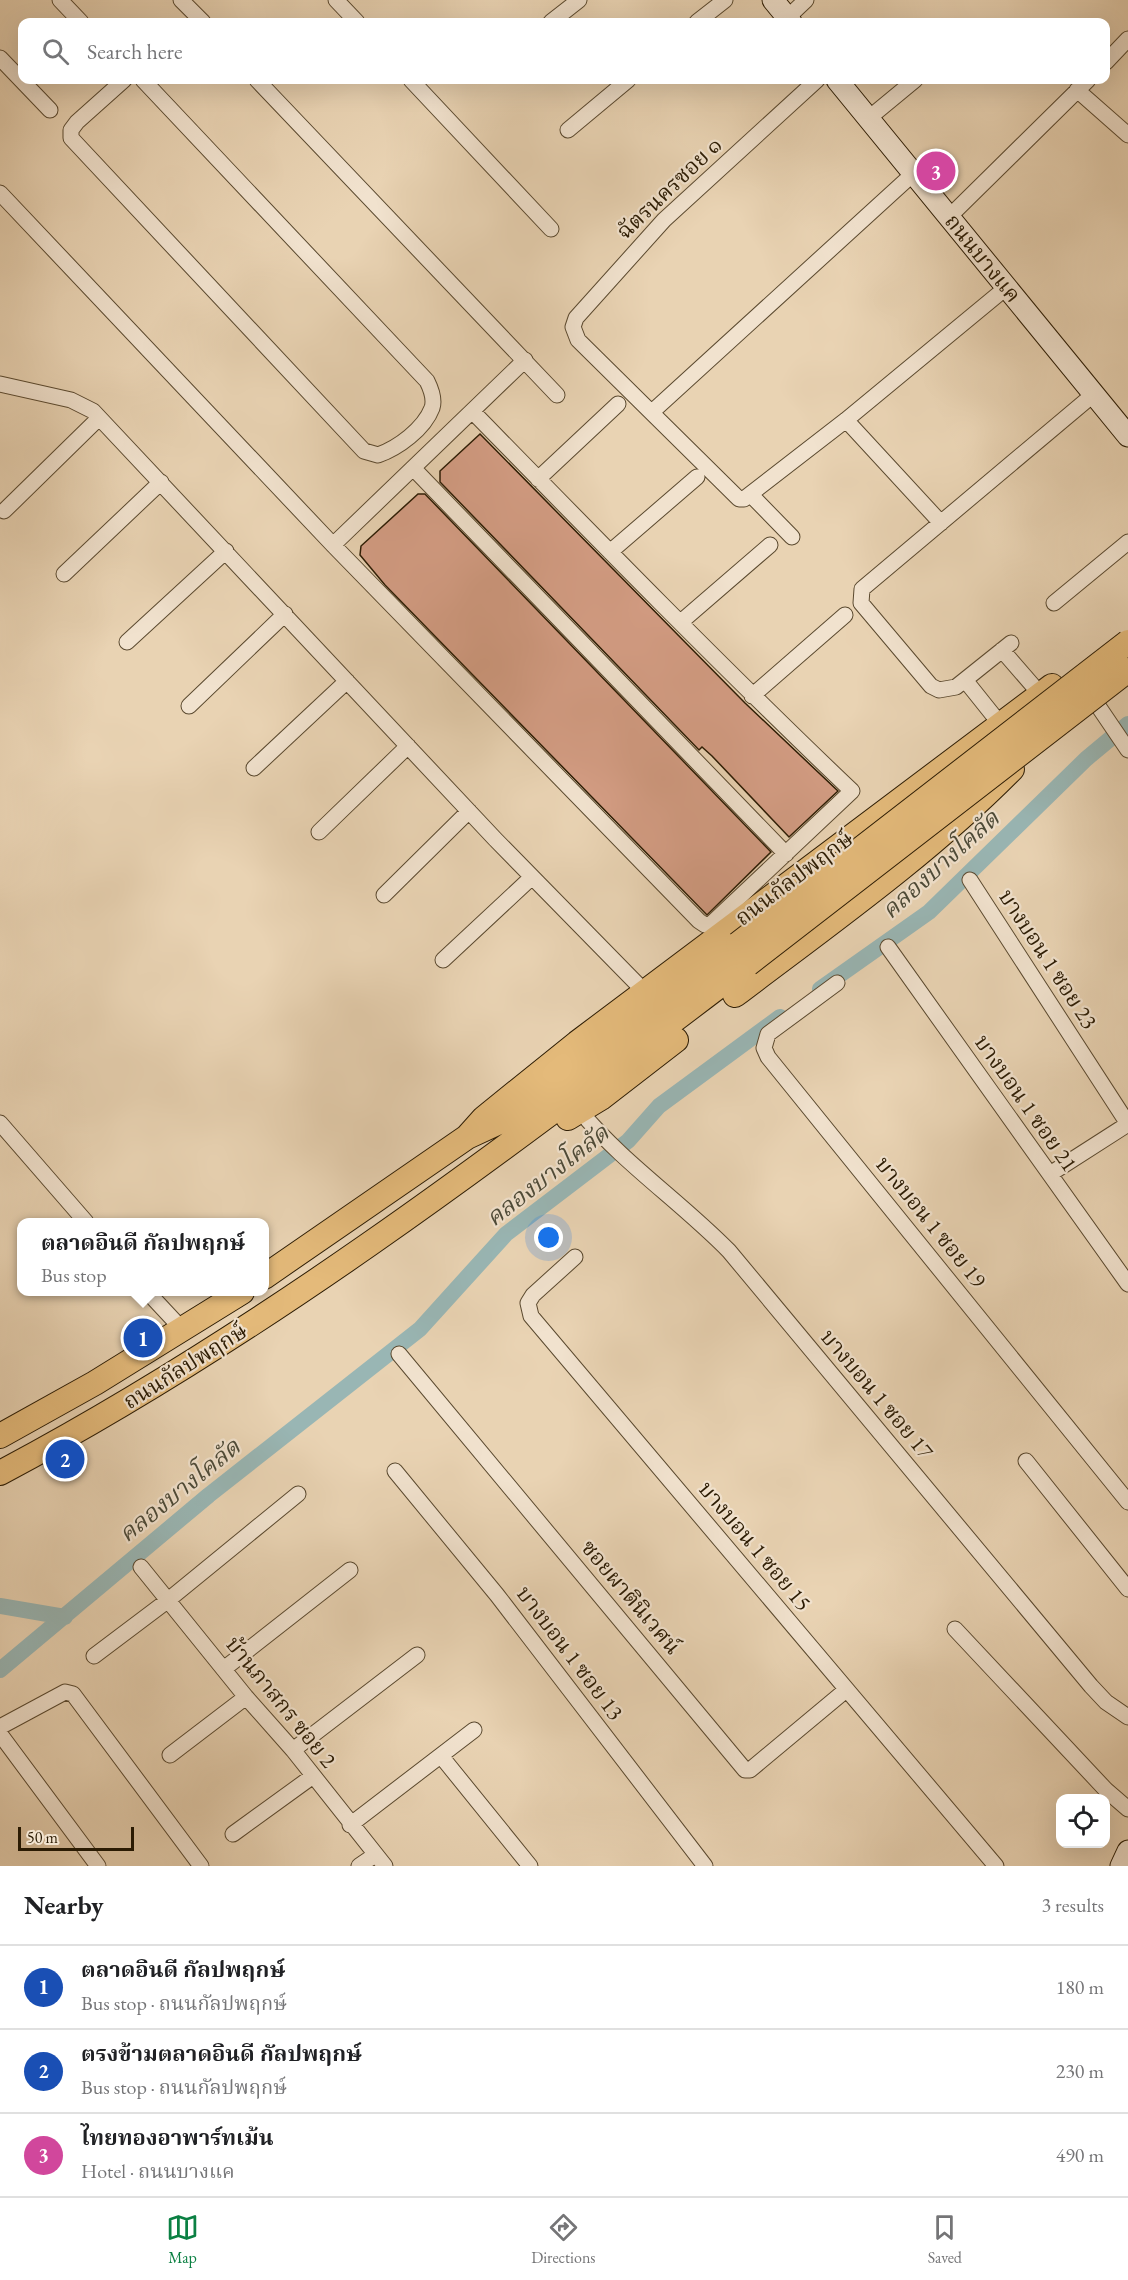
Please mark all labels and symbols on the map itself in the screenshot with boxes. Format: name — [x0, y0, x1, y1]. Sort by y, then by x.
street label: ฉัตรนครซอย ๑ — [610, 130, 728, 246]
pin: 3 — [916, 148, 956, 194]
street label: ถนนบางแค — [938, 208, 1028, 308]
water label: คลองบางโคลัด — [874, 802, 1006, 925]
street label: ถนนกัลปพฤกษ์ — [729, 824, 859, 932]
street label: บางบอน 1 ซอย 23 — [992, 884, 1104, 1034]
street label: บางบอน 1 ซอย 21 — [968, 1029, 1084, 1177]
water label: คลองบางโคลัด — [478, 1116, 616, 1233]
street label: บางบอน 1 ซอย 19 — [869, 1150, 993, 1294]
your location — [534, 1223, 563, 1252]
street label: ถนนกัลปพฤกษ์ — [118, 1316, 252, 1416]
pin: 1 — [124, 1316, 162, 1360]
street label: บางบอน 1 ซอย 17 — [814, 1323, 940, 1465]
water label: คลองบางโคลัด — [111, 1430, 247, 1549]
pin: 2 — [46, 1436, 84, 1482]
street label: บางบอน 1 ซอย 15 — [692, 1475, 818, 1617]
street label: ซอยผาตินิเวศน์ — [575, 1534, 687, 1660]
street label: บางบอน 1 ซอย 13 — [510, 1580, 630, 1726]
street label: บ้านภาสกร ซอย 2 — [219, 1630, 343, 1774]
scale bar — [18, 1824, 134, 1852]

